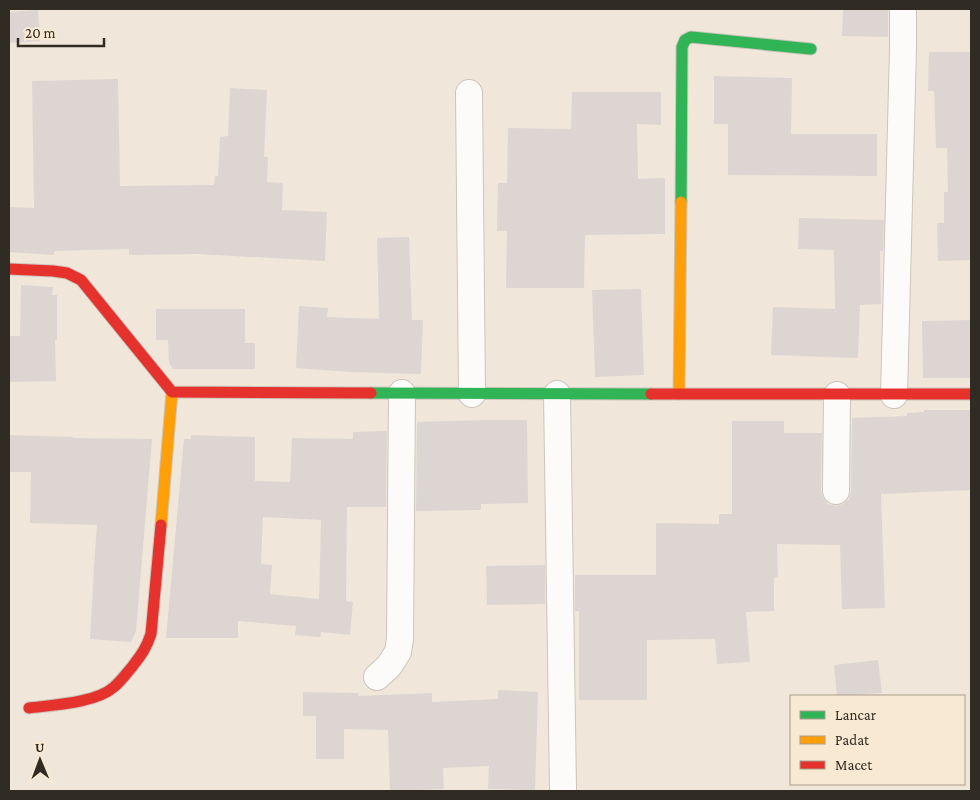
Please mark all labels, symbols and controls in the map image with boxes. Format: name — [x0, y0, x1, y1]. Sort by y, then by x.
scale bar — [18, 15, 104, 47]
text: 20 m — [25, 25, 56, 41]
legend — [790, 695, 965, 785]
text: Lancar — [835, 707, 877, 723]
text: Padat — [835, 732, 870, 748]
north arrow — [15, 735, 65, 785]
text: U — [35, 739, 45, 755]
text: Macet — [835, 757, 873, 773]

